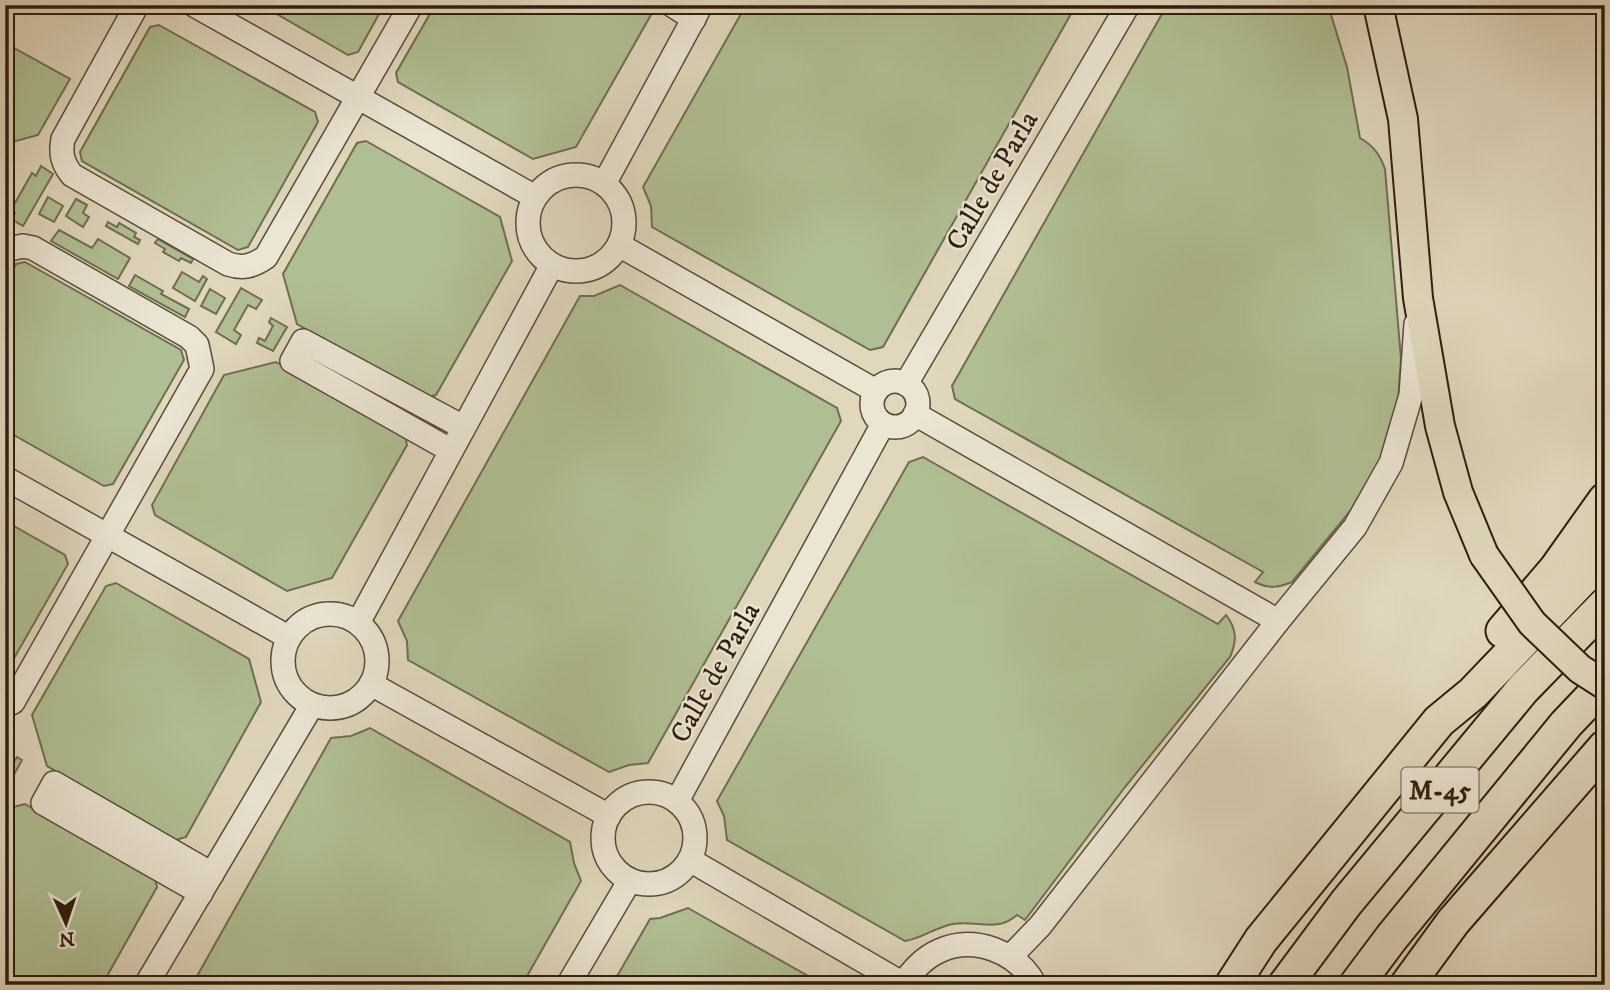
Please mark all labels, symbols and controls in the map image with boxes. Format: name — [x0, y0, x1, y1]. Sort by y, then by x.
street label: Calle de Parla — [938, 105, 1046, 257]
street label: Calle de Parla — [662, 596, 768, 749]
road number: M-45 — [1402, 768, 1478, 812]
north arrow — [32, 888, 102, 958]
text: N — [58, 927, 75, 950]

